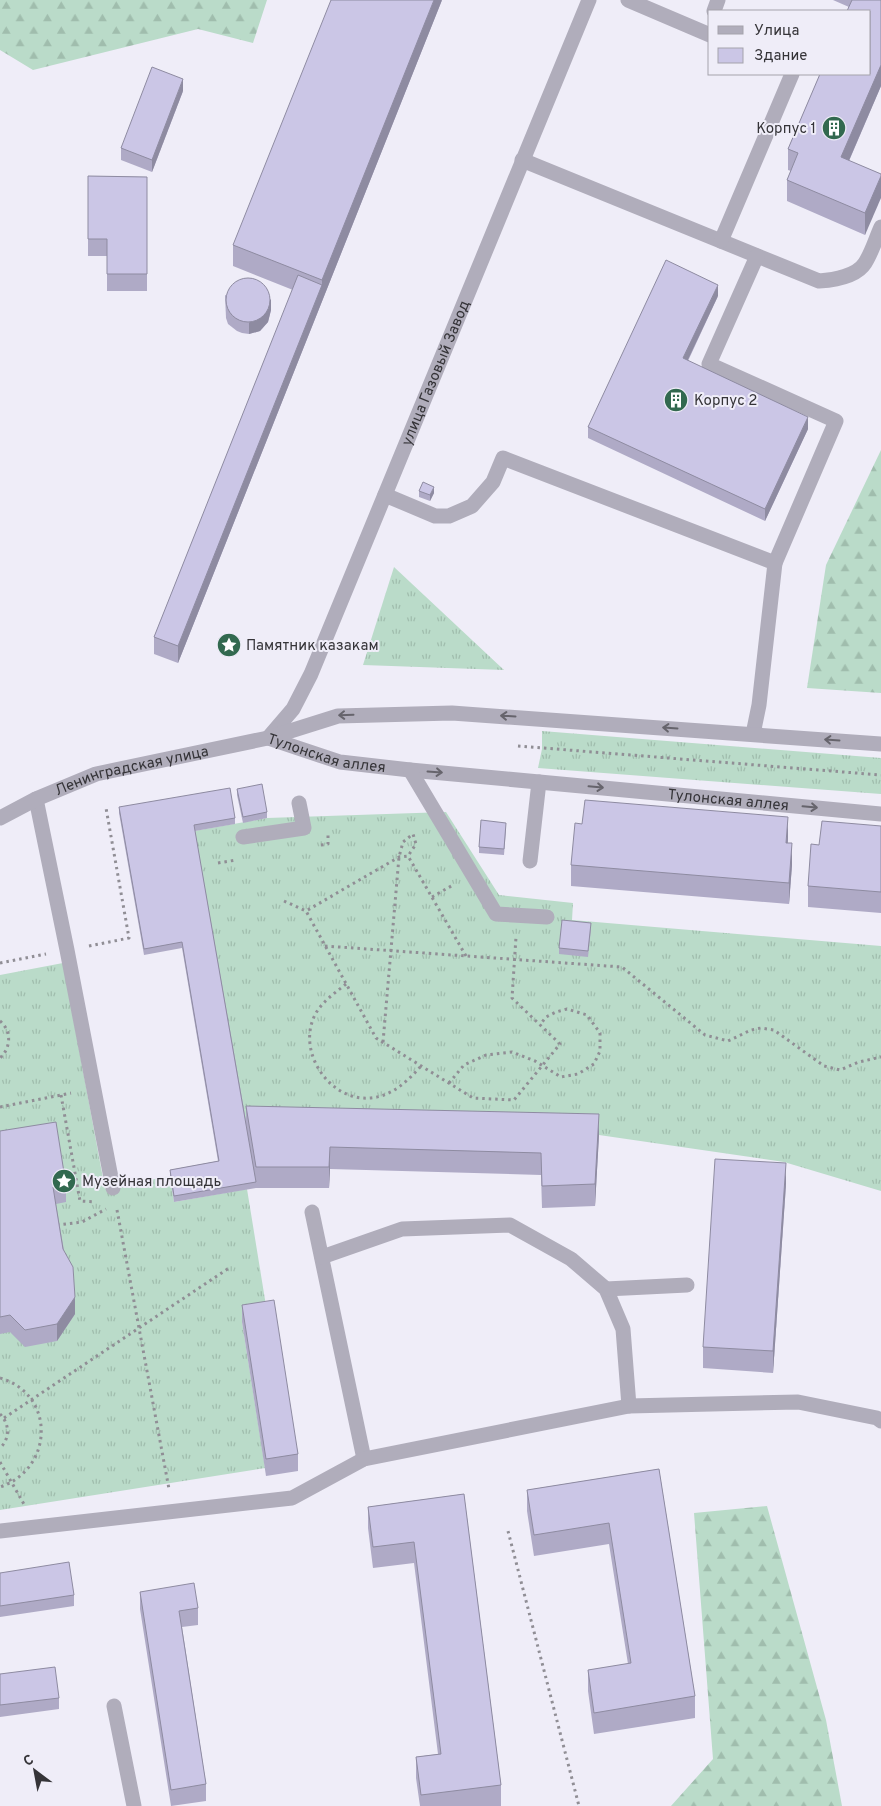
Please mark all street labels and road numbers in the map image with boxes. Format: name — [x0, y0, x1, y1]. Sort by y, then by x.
street label: улица Газовый Завод — [398, 298, 475, 449]
street label: Тулонская аллея — [265, 730, 387, 778]
street label: Ленинградская улица — [52, 743, 211, 801]
street label: Тулонская аллея — [667, 786, 790, 816]

